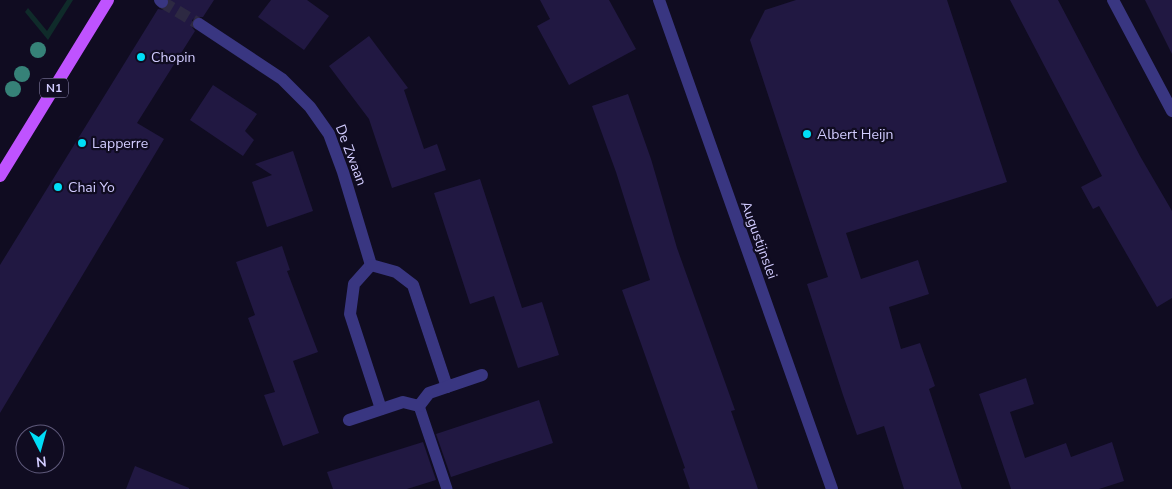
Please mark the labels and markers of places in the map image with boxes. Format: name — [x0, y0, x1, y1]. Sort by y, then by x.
place label: Chopin — [151, 48, 196, 67]
marker: Chopin — [135, 51, 147, 63]
place label: Albert Heijn — [817, 125, 893, 144]
marker: Albert Heijn — [801, 128, 813, 140]
place label: Lapperre — [92, 134, 148, 153]
marker: Lapperre — [76, 137, 88, 149]
place label: Chai Yo — [68, 178, 115, 197]
marker: Chai Yo — [52, 181, 64, 193]

